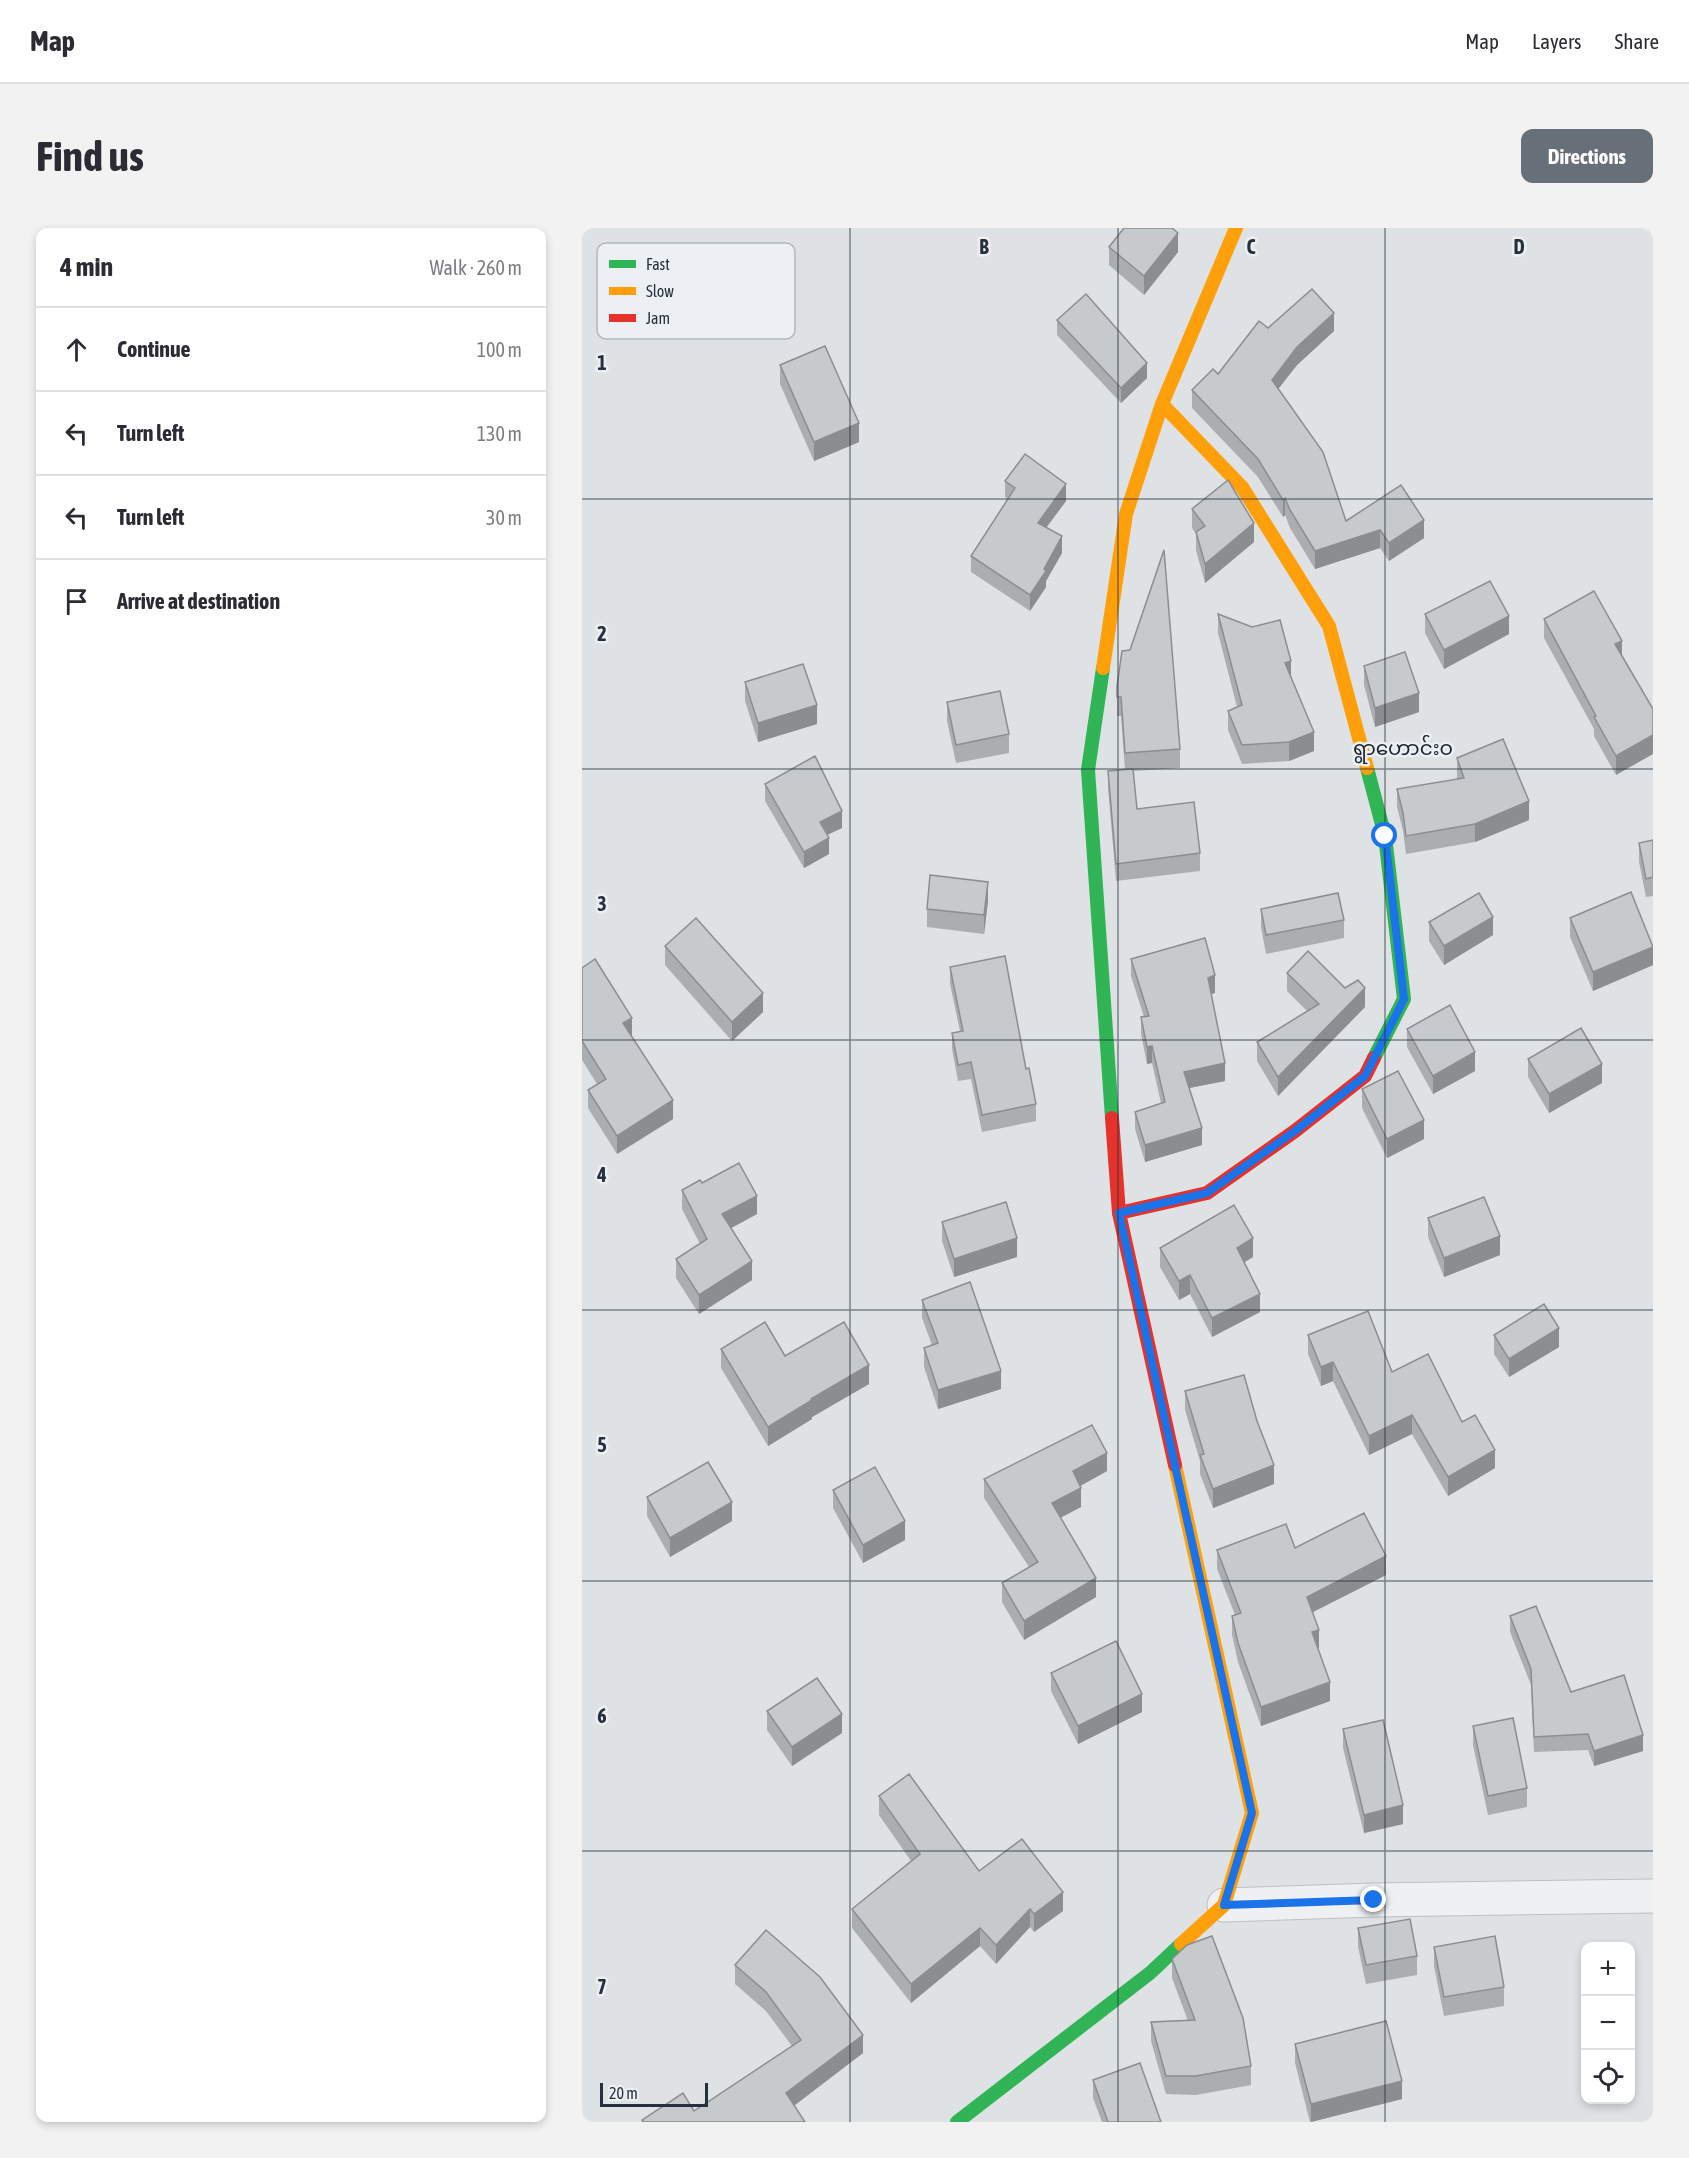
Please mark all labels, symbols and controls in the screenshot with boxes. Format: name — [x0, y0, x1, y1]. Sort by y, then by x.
text: Map — [30, 25, 75, 57]
text: Map — [1465, 29, 1499, 53]
text: Layers — [1532, 29, 1582, 53]
text: Share — [1615, 29, 1659, 53]
button: Directions — [1521, 129, 1653, 183]
text: Find us — [36, 132, 144, 180]
text: B — [979, 235, 989, 258]
text: C — [1247, 235, 1256, 258]
text: D — [1513, 235, 1525, 258]
legend — [597, 243, 795, 339]
text: 4 min — [60, 252, 113, 282]
text: Fast — [646, 255, 670, 273]
text: Walk · 260 m — [430, 256, 522, 279]
text: Slow — [646, 282, 674, 300]
text: Jam — [646, 309, 670, 327]
icon: ahead — [60, 333, 93, 366]
text: Continue — [117, 336, 191, 362]
text: 100 m — [477, 338, 522, 361]
text: 1 — [597, 351, 607, 374]
icon: left — [60, 417, 93, 450]
text: Turn left — [117, 420, 184, 446]
text: 130 m — [477, 422, 522, 445]
icon: left — [60, 501, 93, 534]
text: Turn left — [117, 504, 184, 530]
text: 30 m — [486, 506, 522, 529]
icon: arrive — [60, 585, 93, 618]
text: Arrive at destination — [117, 588, 280, 614]
text: 2 — [597, 622, 607, 645]
district label: ရွာဟောင်းဝ — [1353, 734, 1453, 764]
route start — [1371, 822, 1397, 848]
text: 3 — [597, 892, 607, 915]
text: 4 — [596, 1163, 607, 1186]
text: 5 — [597, 1433, 607, 1456]
text: 6 — [597, 1704, 607, 1727]
route end — [1360, 1886, 1386, 1912]
map controls — [1581, 1942, 1635, 2104]
button: + — [1581, 1942, 1635, 1996]
text: 7 — [597, 1975, 607, 1998]
button: − — [1581, 1996, 1635, 2050]
button: locate — [1581, 2050, 1635, 2104]
scale bar — [600, 2080, 708, 2108]
text: 20 m — [609, 2084, 638, 2102]

